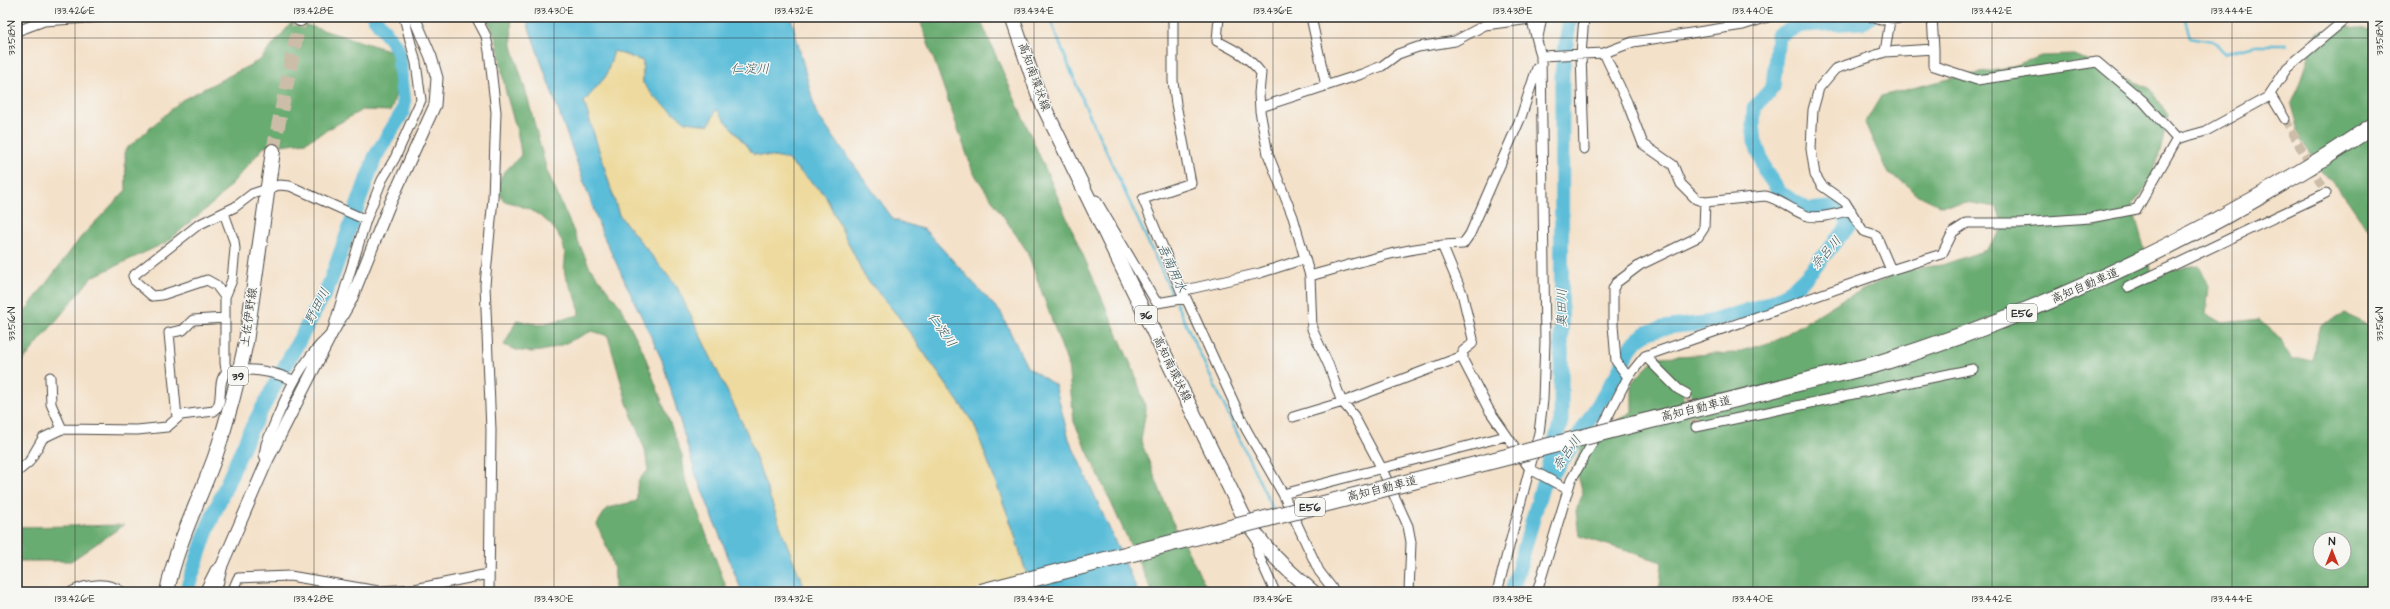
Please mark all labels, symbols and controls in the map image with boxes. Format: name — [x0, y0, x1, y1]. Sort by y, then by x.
text: 133.426°E — [55, 4, 95, 18]
text: 133.428°E — [294, 4, 334, 18]
text: 133.430°E — [534, 4, 574, 18]
text: 133.432°E — [775, 4, 813, 18]
text: 133.434°E — [1014, 4, 1054, 18]
text: 133.436°E — [1253, 4, 1293, 18]
text: 133.438°E — [1493, 4, 1533, 18]
text: 133.440°E — [1733, 4, 1774, 18]
text: 133.442°E — [1972, 4, 2012, 18]
text: 133.444°E — [2211, 4, 2253, 18]
text: 33.518°N — [5, 21, 19, 55]
text: 33.518°N — [2373, 21, 2387, 55]
street label: 高知南環状線 — [1014, 40, 1054, 114]
water label: 仁淀川 — [730, 60, 770, 78]
water label: 奈呂川 — [1806, 232, 1846, 274]
water label: 吾南用水 — [1153, 241, 1191, 295]
street label: 高知自動車道 — [2049, 264, 2121, 308]
water label: 野田川 — [300, 285, 334, 327]
street label: 土佐伊野線 — [236, 286, 262, 348]
water label: 奥田川 — [1553, 288, 1571, 328]
road number: E56 — [2007, 304, 2037, 322]
road number: 36 — [1135, 306, 1157, 324]
text: 33.516°N — [5, 307, 19, 341]
text: 33.516°N — [2373, 307, 2387, 341]
water label: 仁淀川 — [923, 309, 961, 351]
street label: 高知南環状線 — [1149, 333, 1195, 405]
road number: 39 — [228, 367, 248, 385]
street label: 高知自動車道 — [1659, 392, 1733, 426]
water label: 奈呂川 — [1548, 432, 1586, 474]
street label: 高知自動車道 — [1345, 472, 1419, 506]
road number: E56 — [1295, 498, 1325, 516]
north arrow — [2312, 531, 2352, 571]
text: N — [2329, 534, 2336, 549]
text: 133.426°E — [55, 592, 95, 606]
text: 133.428°E — [294, 592, 334, 606]
text: 133.430°E — [534, 592, 574, 606]
text: 133.432°E — [775, 592, 813, 606]
text: 133.434°E — [1014, 592, 1054, 606]
text: 133.436°E — [1253, 592, 1293, 606]
text: 133.438°E — [1493, 592, 1533, 606]
text: 133.440°E — [1733, 592, 1774, 606]
text: 133.442°E — [1972, 592, 2012, 606]
text: 133.444°E — [2211, 592, 2253, 606]

